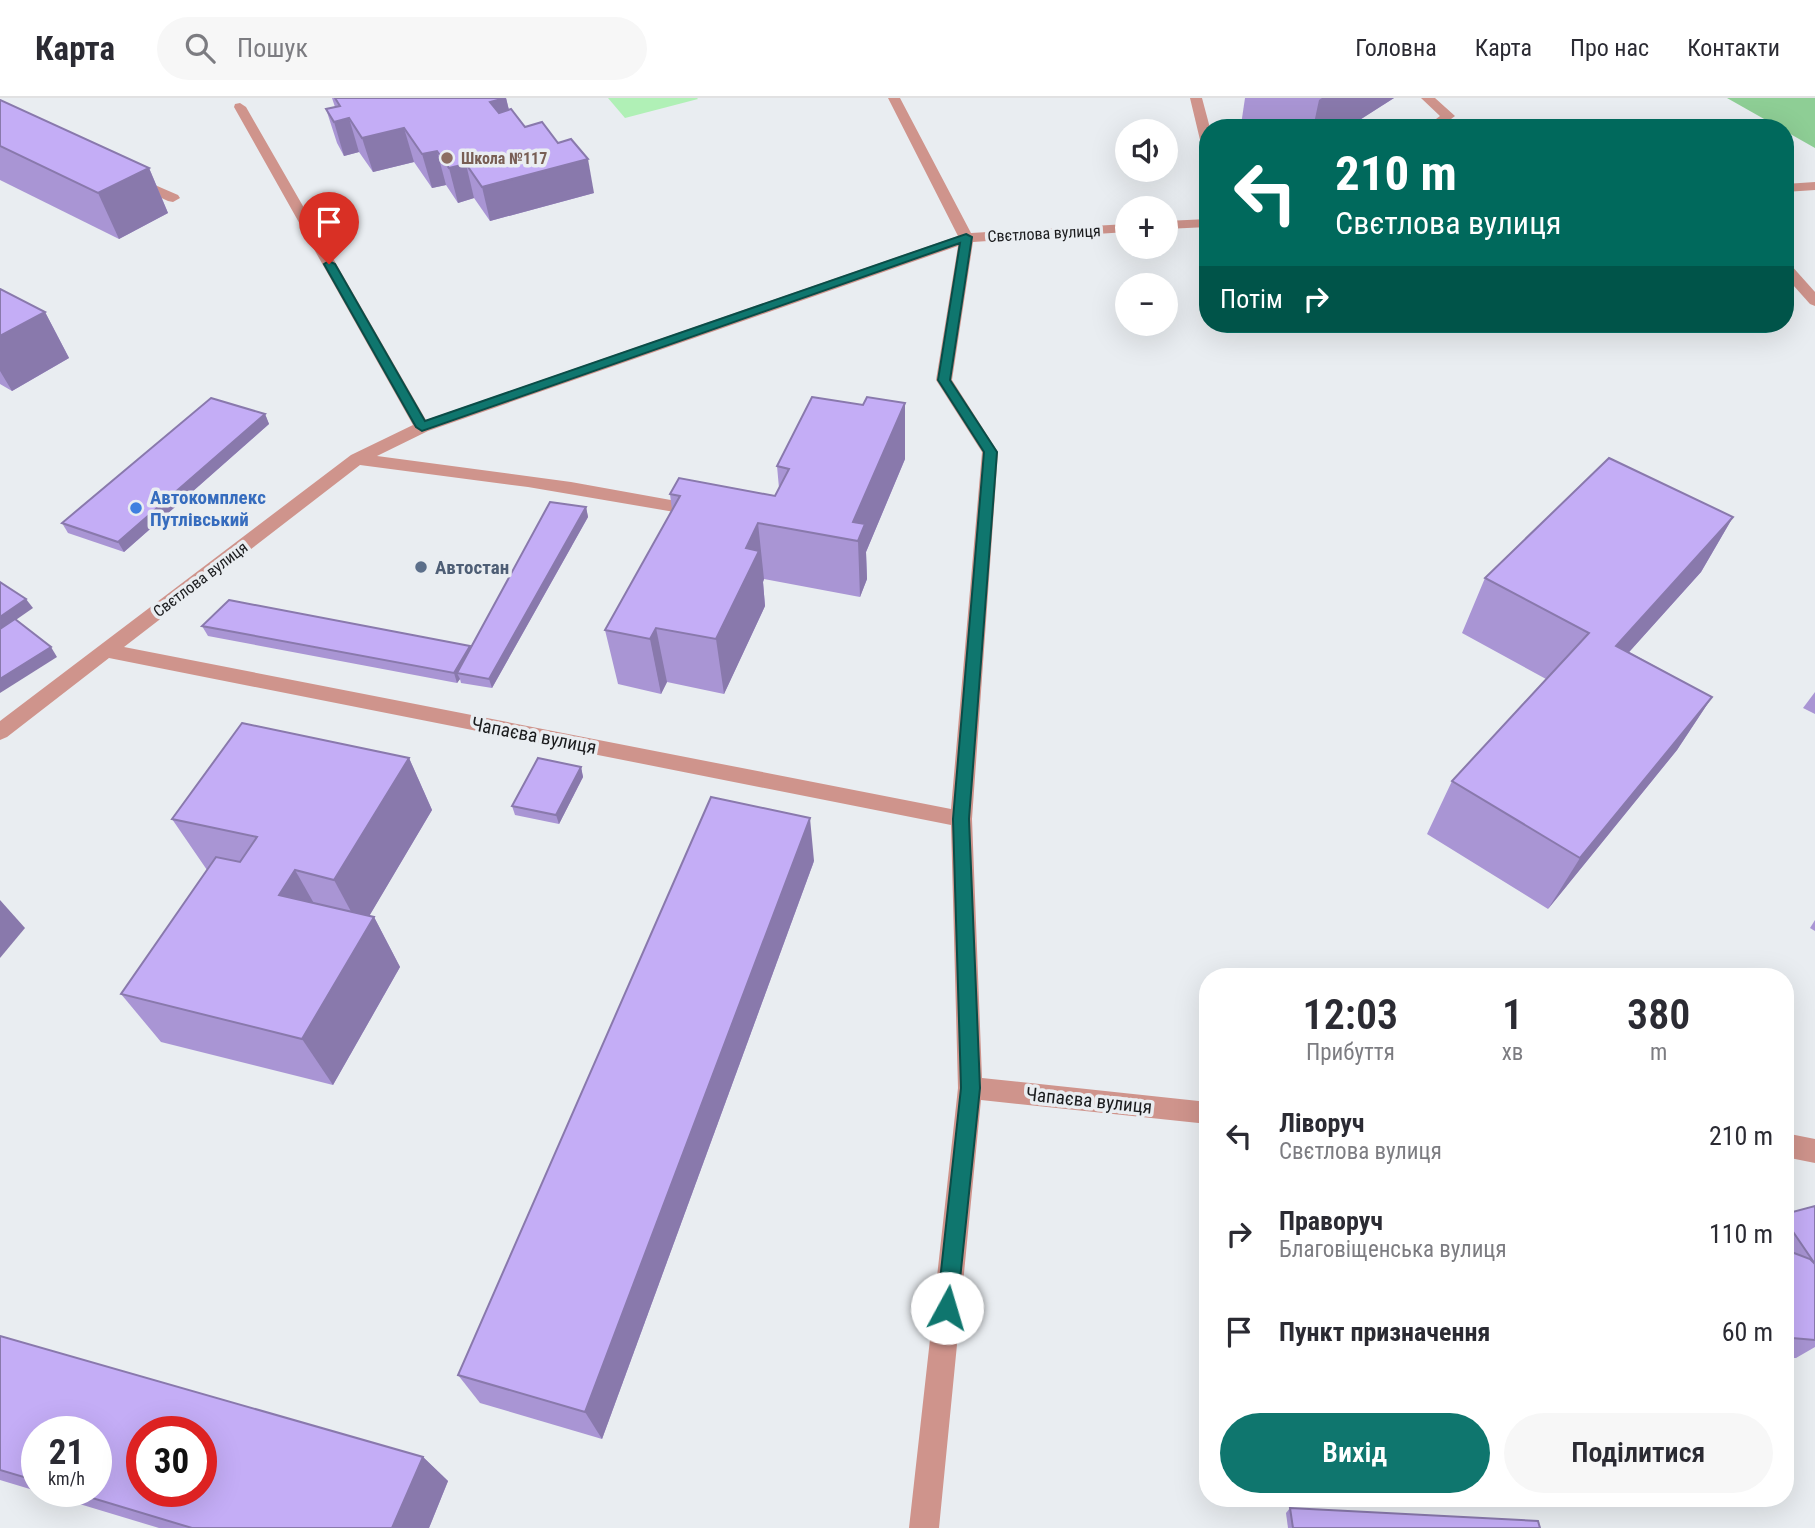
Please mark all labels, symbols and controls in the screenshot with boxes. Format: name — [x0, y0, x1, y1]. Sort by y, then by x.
search box — [157, 17, 647, 80]
text: Карта — [35, 29, 115, 68]
icon: search — [181, 29, 219, 67]
text: Пошук — [237, 33, 308, 63]
text: Головна — [1355, 34, 1437, 62]
text: Карта — [1475, 34, 1532, 62]
text: Про нас — [1570, 34, 1649, 62]
text: Контакти — [1687, 34, 1780, 62]
map controls — [1115, 119, 1178, 336]
button: sound — [1115, 119, 1178, 182]
text: 210 m — [1335, 145, 1457, 202]
icon: left — [1220, 147, 1311, 238]
place label: Школа №117 — [461, 149, 547, 168]
marker: Школа №117 — [439, 150, 455, 166]
pin — [299, 192, 359, 264]
button: + — [1115, 196, 1178, 259]
icon: arrive — [310, 203, 348, 241]
text: Свєтлова вулиця — [1335, 204, 1562, 242]
street label: Свєтлова вулиця — [987, 221, 1101, 246]
button: − — [1115, 273, 1178, 336]
icon: right — [1297, 280, 1335, 318]
text: Потім — [1220, 284, 1283, 314]
place label: Автокомплекс Путлівський — [150, 486, 266, 531]
marker: Автокомплекс Путлівський — [128, 500, 144, 516]
street label: Свєтлова вулиця — [149, 538, 251, 621]
place label: Автостан — [435, 556, 509, 579]
marker: Автостан — [413, 559, 429, 575]
street label: Чапаєва вулиця — [469, 712, 598, 759]
text: 12:03 — [1303, 990, 1398, 1039]
text: 1 — [1502, 990, 1523, 1039]
text: 380 — [1627, 990, 1690, 1039]
text: Прибуття — [1306, 1039, 1395, 1066]
text: хв — [1502, 1039, 1523, 1066]
text: m — [1650, 1039, 1667, 1066]
street label: Чапаєва вулиця — [1025, 1082, 1153, 1119]
text: Ліворуч — [1279, 1108, 1364, 1138]
icon: left — [1220, 1117, 1258, 1155]
text: 210 m — [1709, 1121, 1773, 1151]
text: Свєтлова вулиця — [1279, 1138, 1442, 1165]
text: Праворуч — [1279, 1206, 1383, 1236]
icon: right — [1220, 1215, 1258, 1253]
text: 110 m — [1709, 1219, 1773, 1249]
text: Благовіщенська вулиця — [1279, 1236, 1507, 1263]
position arrow — [910, 1271, 984, 1345]
icon: arrive — [1220, 1313, 1258, 1351]
text: Пункт призначення — [1279, 1317, 1490, 1347]
text: 60 m — [1722, 1317, 1773, 1347]
button: Вихід — [1220, 1413, 1490, 1493]
button: Поділитися — [1504, 1413, 1773, 1493]
speed limit sign: 30 — [126, 1416, 217, 1507]
text: 21 — [49, 1432, 84, 1473]
text: km/h — [48, 1468, 85, 1489]

